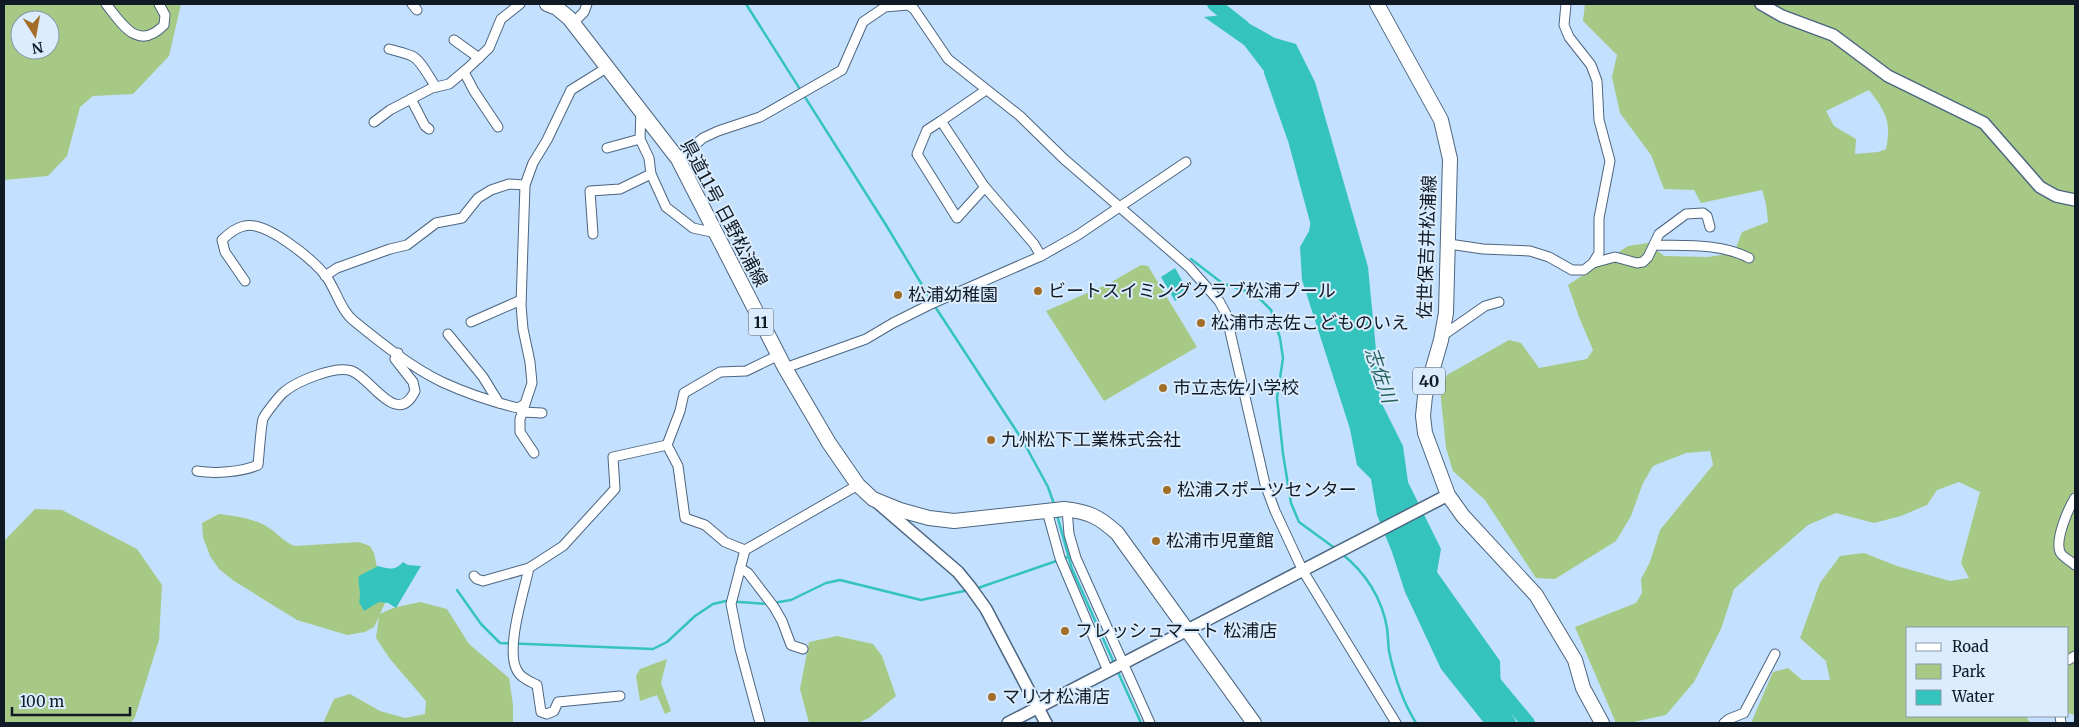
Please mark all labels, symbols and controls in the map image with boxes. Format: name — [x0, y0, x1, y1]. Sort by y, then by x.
north arrow — [10, 10, 60, 60]
text: N — [30, 38, 45, 58]
street label: 県道11号 日野松浦線 — [676, 135, 773, 291]
street label: 佐世保吉井松浦線 — [1412, 175, 1441, 319]
place label: ビートスイミングクラブ松浦プール — [1048, 279, 1336, 302]
place label: 松浦幼稚園 — [908, 283, 998, 306]
marker: ビートスイミングクラブ松浦プール — [1032, 285, 1044, 297]
marker: 松浦幼稚園 — [892, 289, 904, 301]
road number: 11 — [748, 308, 774, 336]
place label: 松浦市志佐こどものいえ — [1211, 311, 1409, 334]
marker: 松浦市志佐こどものいえ — [1195, 317, 1207, 329]
water label: 志佐川 — [1360, 344, 1402, 408]
road number: 40 — [1413, 368, 1445, 394]
place label: 市立志佐小学校 — [1173, 376, 1299, 399]
marker: 市立志佐小学校 — [1157, 382, 1169, 394]
place label: 九州松下工業株式会社 — [1001, 428, 1181, 451]
marker: 九州松下工業株式会社 — [985, 434, 997, 446]
place label: 松浦スポーツセンター — [1177, 478, 1357, 501]
marker: 松浦スポーツセンター — [1161, 484, 1173, 496]
place label: 松浦市児童館 — [1166, 529, 1274, 552]
marker: 松浦市児童館 — [1150, 535, 1162, 547]
place label: フレッシュマート 松浦店 — [1075, 619, 1277, 642]
marker: フレッシュマート 松浦店 — [1059, 625, 1071, 637]
legend — [1906, 627, 2069, 717]
text: Road — [1952, 637, 1988, 656]
text: Park — [1952, 662, 1986, 681]
scale bar — [12, 684, 130, 716]
place label: マリオ松浦店 — [1002, 685, 1110, 708]
text: Water — [1951, 687, 1995, 706]
marker: マリオ松浦店 — [986, 691, 998, 703]
text: 100 m — [20, 692, 64, 711]

